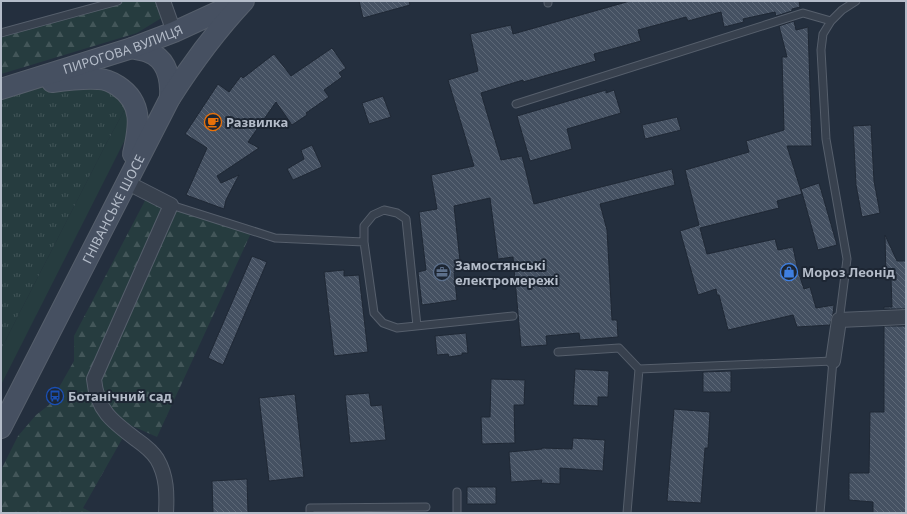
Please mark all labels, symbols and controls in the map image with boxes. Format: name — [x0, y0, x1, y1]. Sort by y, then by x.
street label: ПИРОГОВА ВУЛИЦЯ — [61, 20, 186, 78]
cafe icon: Развилка — [203, 112, 223, 132]
place label: Развилка — [226, 113, 288, 131]
street label: ГНІВАНСЬКЕ ШОСЕ — [78, 151, 149, 267]
place label: Замостянські електромережі — [455, 256, 559, 289]
office icon: Замостянські електромережі — [432, 262, 452, 282]
shop icon: Мороз Леонід — [779, 262, 799, 282]
place label: Мороз Леонід — [802, 263, 895, 281]
bus stop icon: Ботанічний сад — [45, 386, 65, 406]
place label: Ботанічний сад — [68, 387, 172, 405]

